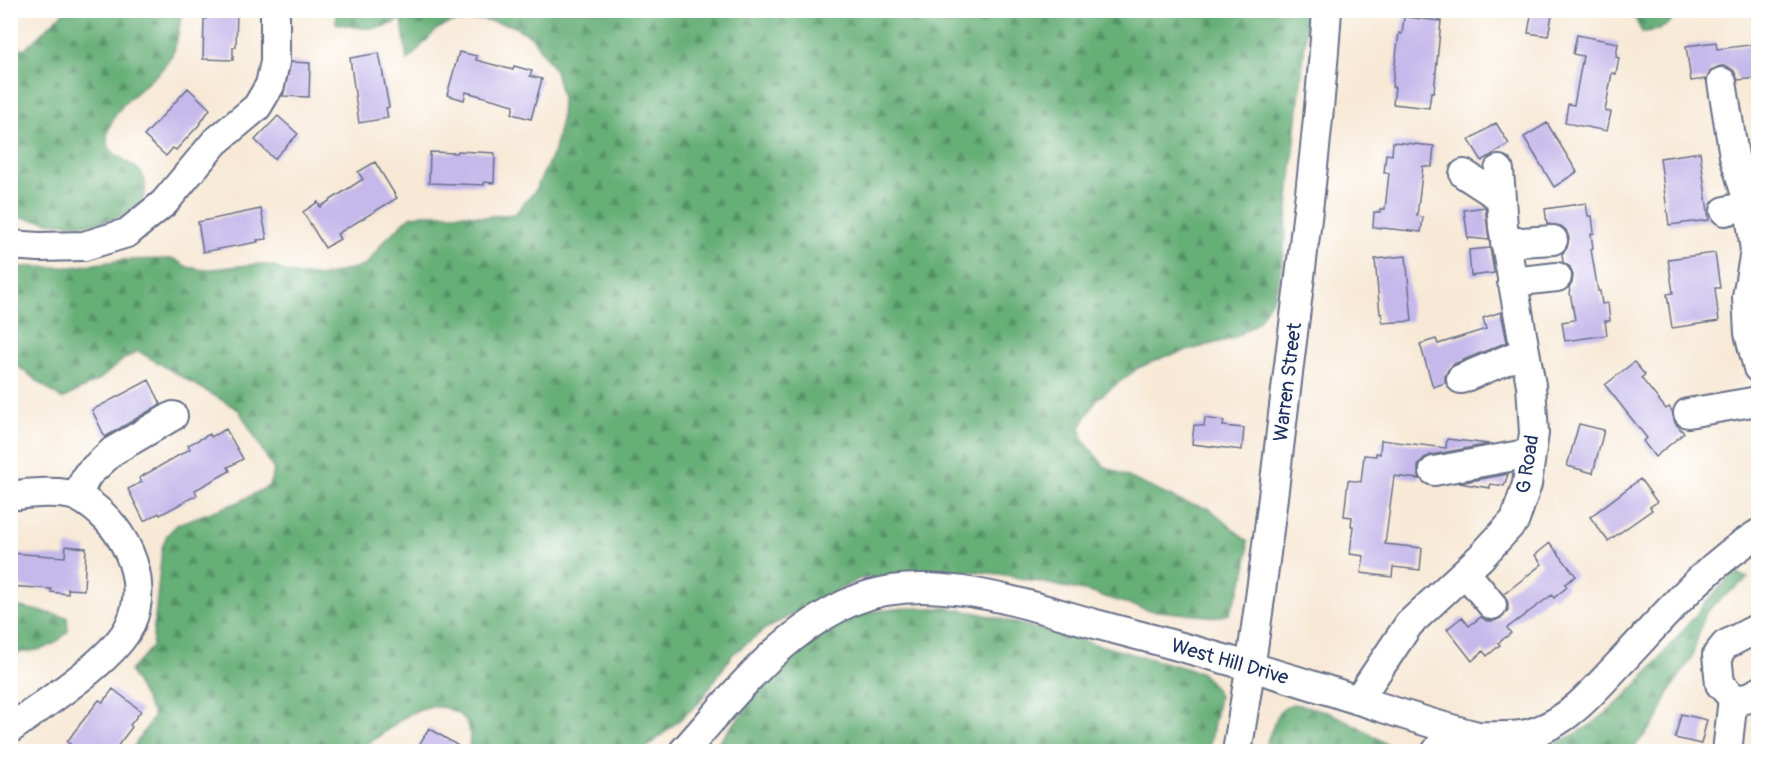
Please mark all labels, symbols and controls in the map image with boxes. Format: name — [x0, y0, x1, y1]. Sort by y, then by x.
street label: Warren Street — [1268, 320, 1307, 443]
street label: G Road — [1511, 433, 1544, 495]
street label: West Hill Drive — [1168, 633, 1292, 690]

